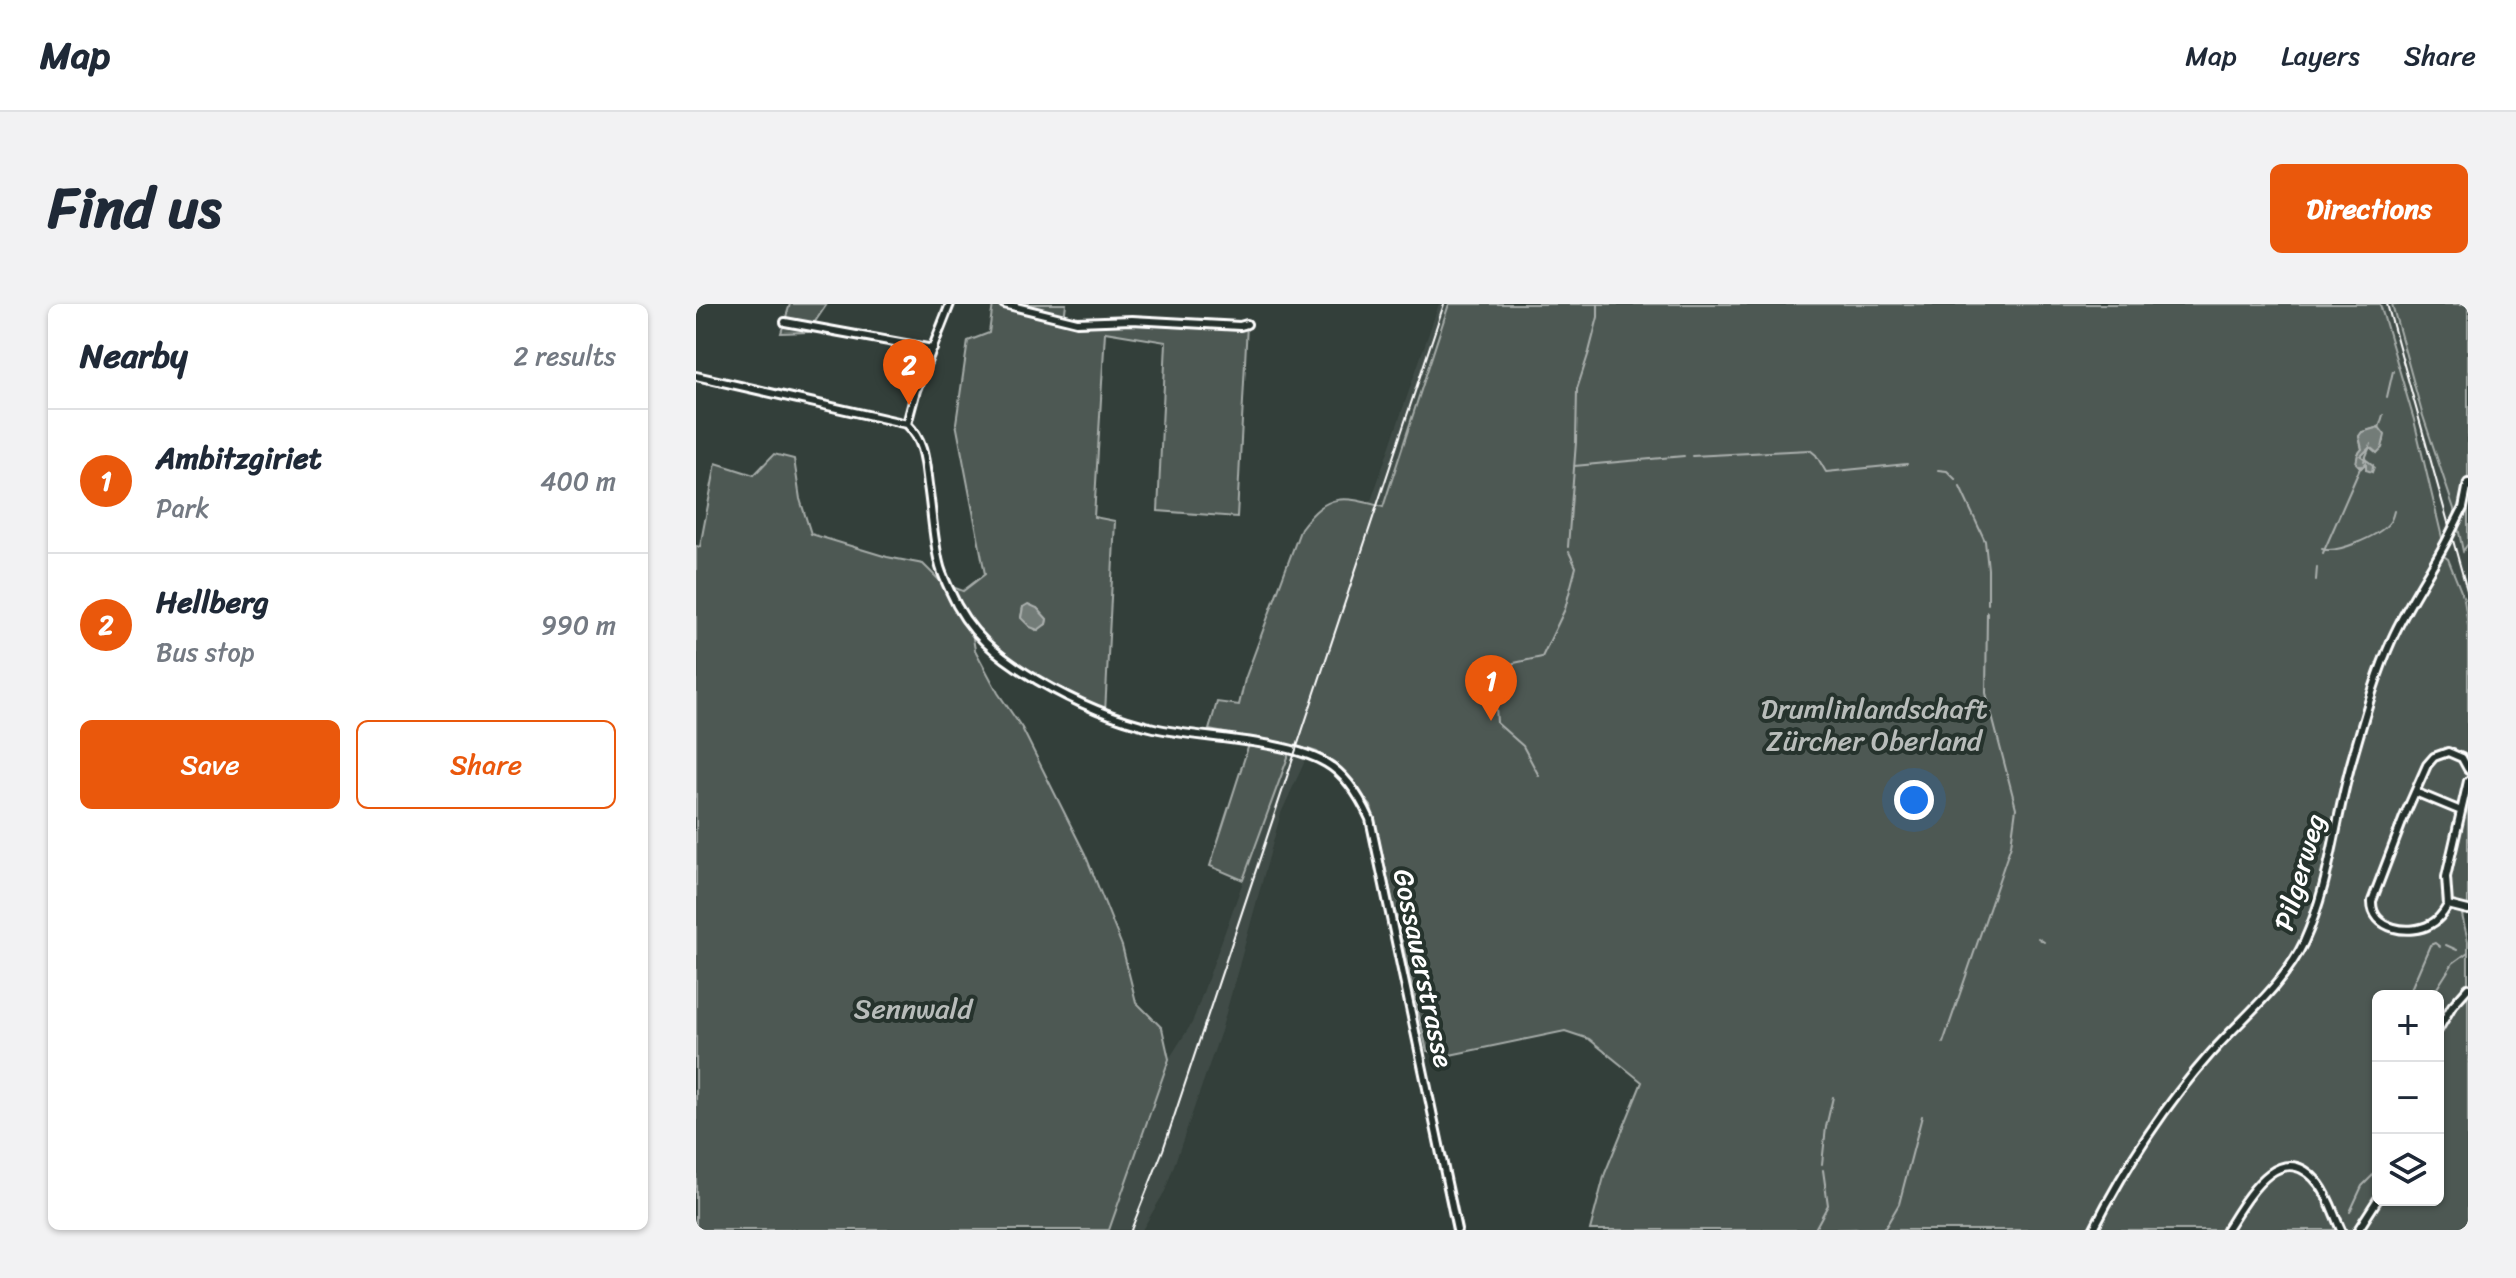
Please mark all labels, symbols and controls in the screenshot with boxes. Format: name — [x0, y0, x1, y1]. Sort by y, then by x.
text: Map — [40, 22, 110, 89]
text: Map — [2185, 31, 2237, 80]
text: Layers — [2281, 31, 2360, 80]
text: Share — [2404, 31, 2476, 80]
text: Find us — [48, 159, 221, 258]
button: Directions — [2270, 164, 2468, 253]
text: Nearby — [80, 326, 188, 386]
text: 2 results — [514, 333, 616, 379]
pin: 2 — [883, 339, 935, 405]
text: Ambitzgiriet — [156, 431, 322, 485]
text: 1 — [100, 458, 112, 504]
text: 400 m — [540, 458, 616, 504]
text: Park — [156, 485, 209, 531]
text: Hellberg — [156, 575, 269, 629]
text: 2 — [98, 602, 114, 648]
text: 990 m — [541, 602, 616, 648]
text: Bus stop — [156, 629, 254, 675]
pin: 1 — [1465, 655, 1517, 721]
park label: Drumlinlandschaft Zürcher Oberland — [1761, 684, 1988, 765]
button: Save — [80, 720, 340, 809]
button: Share — [356, 720, 616, 809]
your location — [1894, 780, 1934, 820]
street label: Pilgerweg — [2259, 808, 2340, 936]
street label: Gossauerstrasse — [1379, 864, 1469, 1072]
park label: Sennwald — [854, 984, 974, 1033]
map controls — [2372, 990, 2444, 1206]
button: + — [2372, 990, 2444, 1062]
button: − — [2372, 1062, 2444, 1134]
button: layers — [2372, 1134, 2444, 1206]

